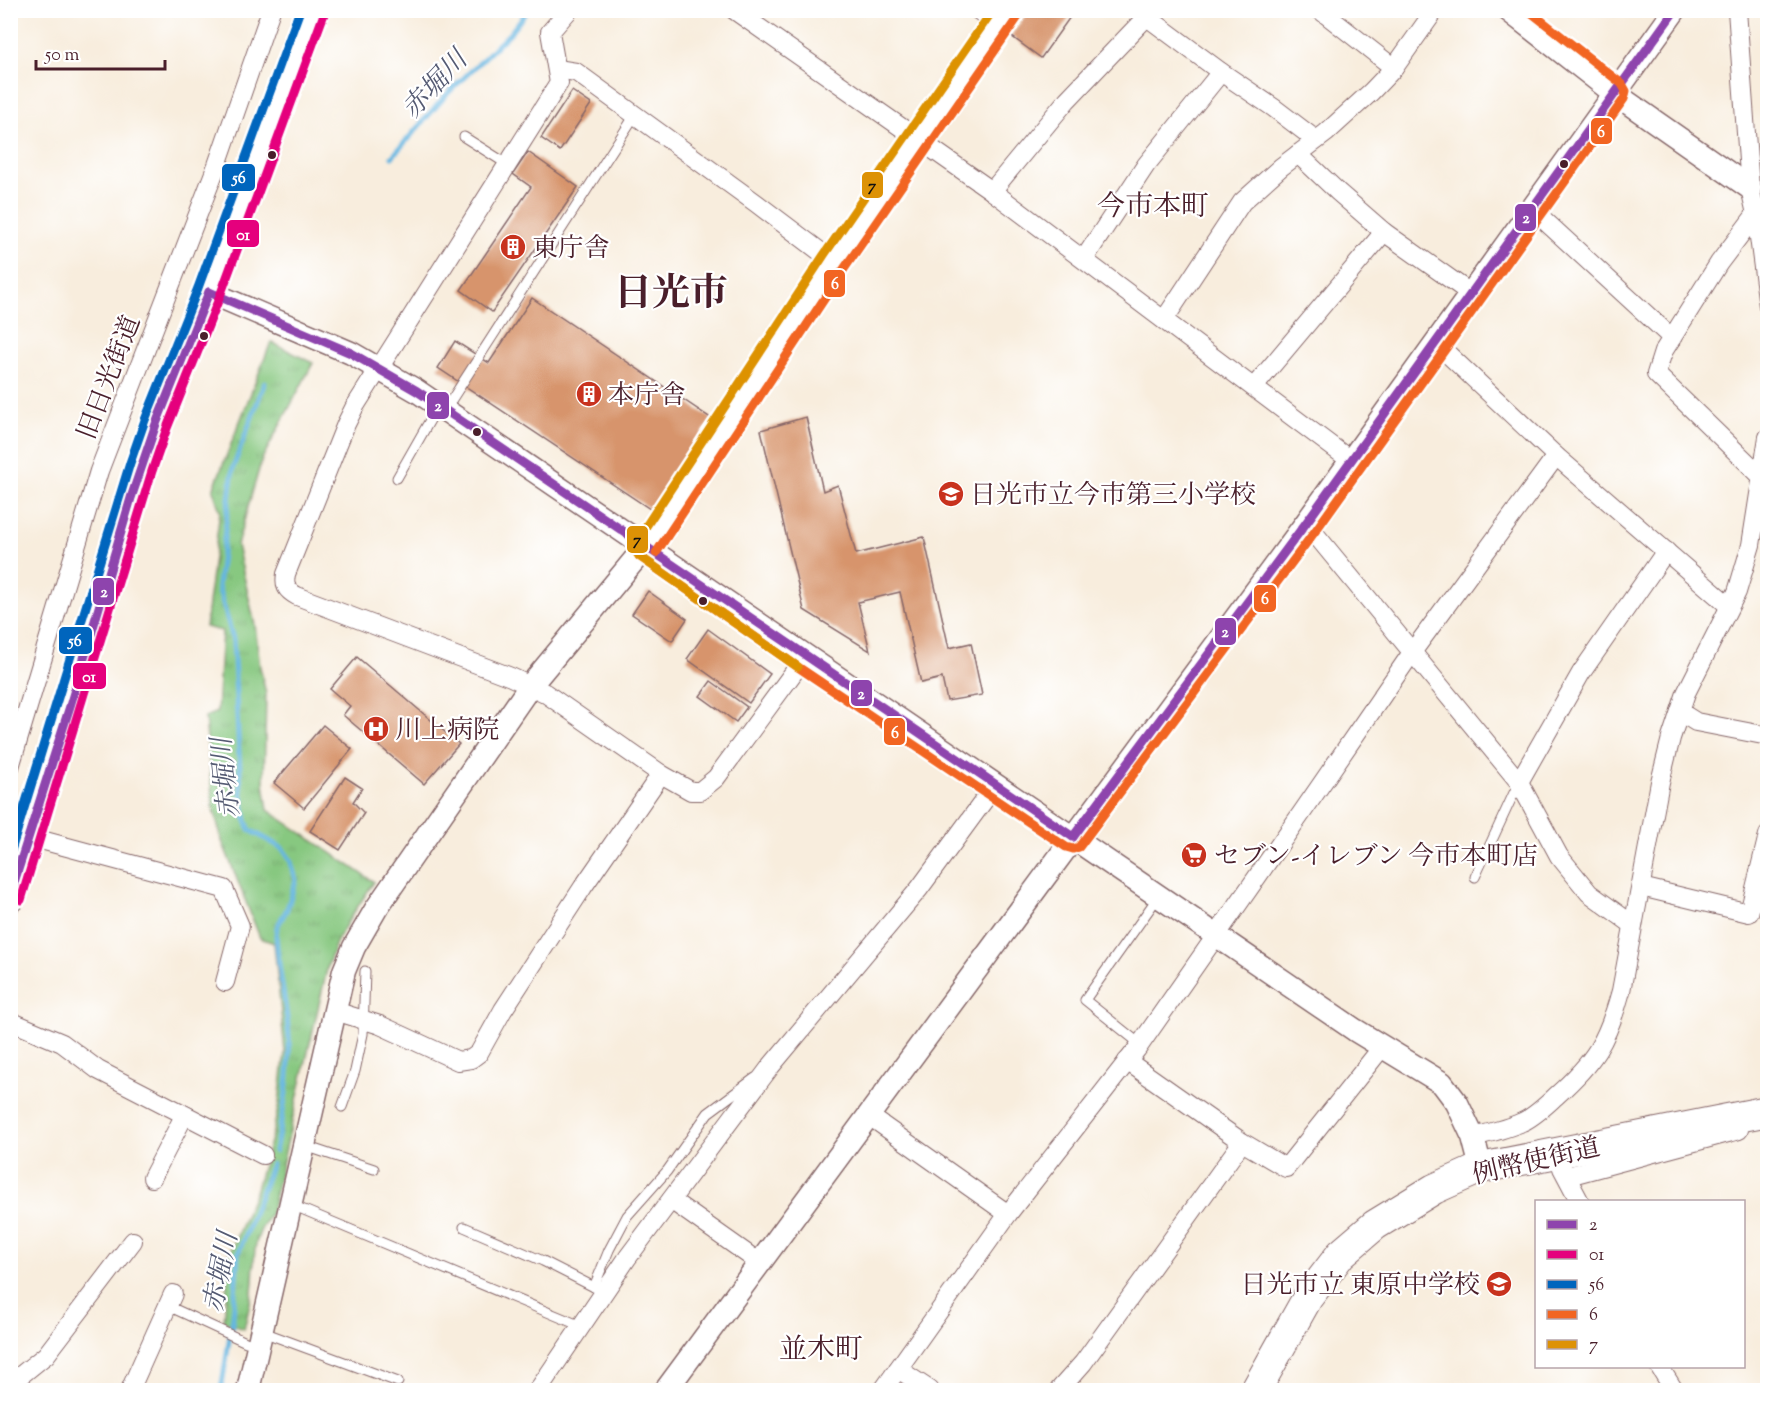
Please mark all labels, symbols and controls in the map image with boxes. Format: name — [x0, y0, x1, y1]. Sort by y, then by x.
scale bar — [36, 33, 165, 71]
water label: 赤堀川 — [394, 41, 480, 129]
text: 50 m — [44, 43, 80, 69]
line badge: 6 — [1590, 117, 1613, 145]
text: 6 — [1597, 122, 1605, 145]
unlabelled marker — [266, 149, 278, 161]
unlabelled marker — [1558, 158, 1570, 170]
line badge: 56 — [221, 163, 256, 192]
text: 56 — [230, 168, 246, 191]
line badge: 7 — [861, 171, 884, 199]
text: 7 — [868, 176, 877, 199]
district label: 今市本町 — [1097, 188, 1209, 228]
line badge: 2 — [1514, 203, 1537, 232]
text: 2 — [1522, 208, 1530, 231]
line badge: 01 — [226, 219, 260, 248]
text: 01 — [236, 225, 250, 248]
place label: 東庁舎 — [532, 231, 610, 268]
building icon: 東庁舎 — [498, 232, 528, 262]
district label: 日光市 — [614, 269, 728, 323]
line badge: 6 — [823, 269, 846, 298]
text: 6 — [831, 274, 839, 297]
street label: 旧日光街道 — [70, 311, 151, 445]
unlabelled marker — [198, 330, 210, 342]
place label: 本庁舎 — [608, 378, 686, 415]
building icon: 本庁舎 — [574, 379, 604, 409]
line badge: 2 — [426, 391, 450, 420]
text: 2 — [434, 396, 442, 419]
unlabelled marker — [471, 426, 483, 438]
place label: 日光市立今市第三小学校 — [970, 478, 1256, 515]
school or university icon: 日光市立今市第三小学校 — [936, 479, 966, 509]
line badge: 7 — [626, 525, 649, 554]
text: 7 — [633, 530, 642, 553]
line badge: 2 — [92, 577, 115, 606]
text: 2 — [100, 582, 108, 605]
line badge: 6 — [1253, 584, 1277, 613]
text: 6 — [1261, 589, 1269, 612]
unlabelled marker — [697, 595, 709, 607]
line badge: 2 — [1214, 617, 1237, 646]
text: 2 — [1221, 622, 1229, 645]
line badge: 56 — [58, 626, 93, 655]
text: 56 — [66, 631, 82, 654]
line badge: 01 — [72, 662, 107, 690]
text: 01 — [82, 667, 96, 690]
line badge: 2 — [850, 679, 873, 707]
text: 2 — [857, 684, 865, 707]
place label: 川上病院 — [395, 713, 499, 750]
hospital icon: 川上病院 — [361, 714, 391, 744]
line badge: 6 — [883, 717, 906, 746]
text: 6 — [891, 723, 899, 746]
water label: 赤堀川 — [204, 732, 251, 820]
place label: セブン-イレブン 今市本町店 — [1214, 839, 1538, 876]
supermarket icon: セブン-イレブン 今市本町店 — [1179, 840, 1209, 870]
street label: 例幣使街道 — [1469, 1130, 1604, 1195]
legend — [1535, 1200, 1745, 1368]
text: 2 — [1589, 1213, 1598, 1239]
water label: 赤堀川 — [196, 1226, 250, 1316]
text: 01 — [1589, 1243, 1604, 1269]
place label: 日光市立 東原中学校 — [1240, 1268, 1480, 1305]
school or university icon: 日光市立 東原中学校 — [1484, 1269, 1514, 1299]
text: 56 — [1588, 1273, 1604, 1299]
text: 6 — [1589, 1303, 1598, 1329]
district label: 並木町 — [779, 1331, 863, 1371]
text: 7 — [1589, 1333, 1598, 1359]

